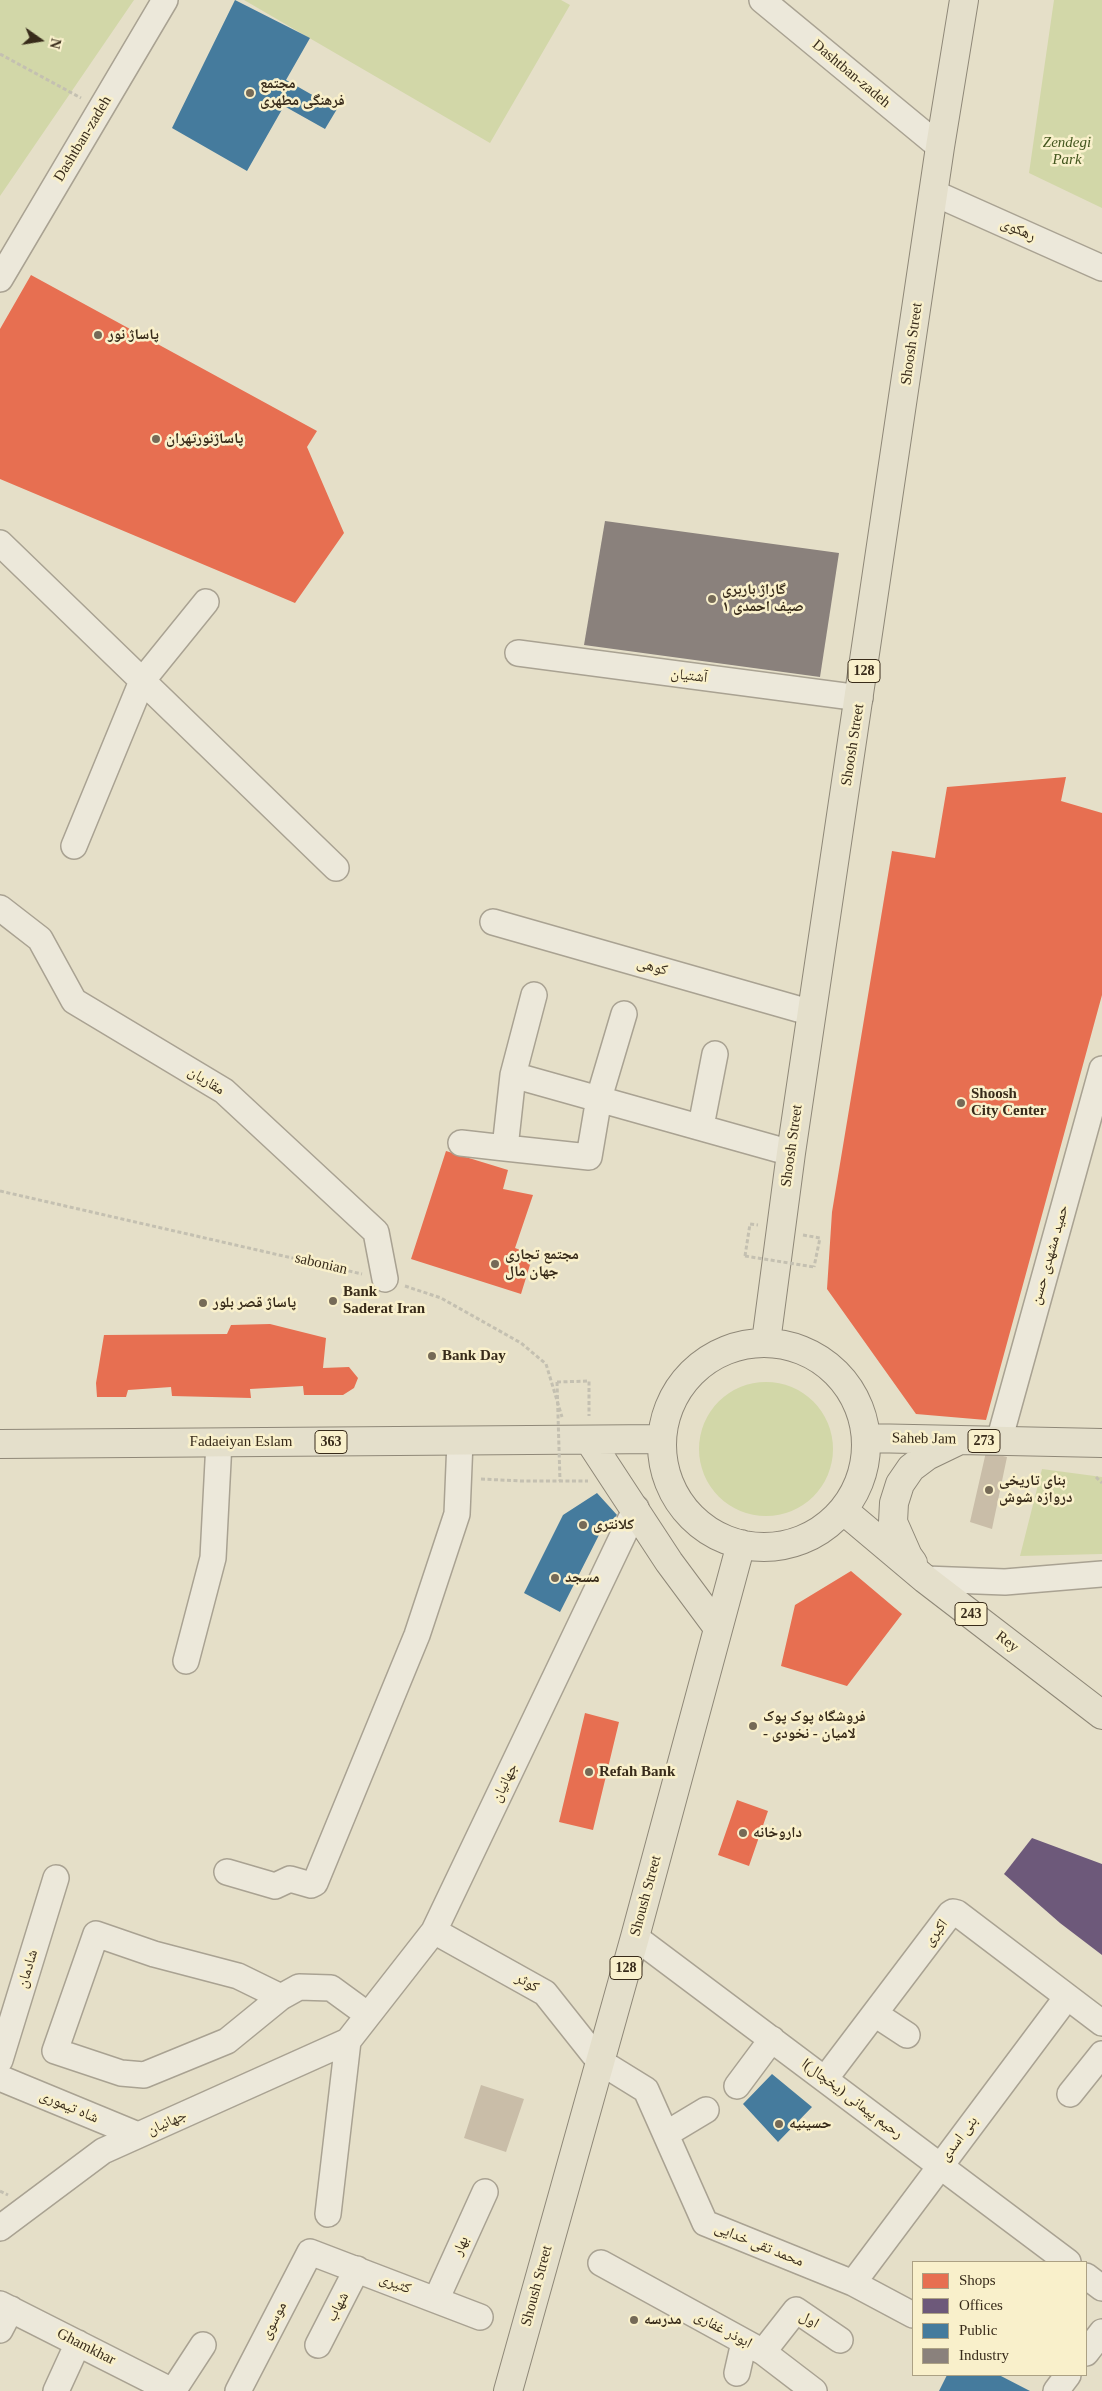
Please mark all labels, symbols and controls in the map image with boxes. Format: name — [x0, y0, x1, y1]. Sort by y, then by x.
north arrow — [15, 15, 65, 65]
street label: Dashtban-zadeh — [808, 36, 894, 112]
text: N — [47, 37, 64, 50]
place label: مجتمع فرهنگی مطهری — [260, 75, 345, 110]
marker: مجتمع فرهنگی مطهری — [244, 87, 256, 99]
street label: Dashtban-zadeh — [50, 93, 116, 185]
park label: Zendegi Park — [1043, 134, 1091, 169]
street label: رهکوی — [998, 214, 1038, 246]
street label: Shoosh Street — [897, 302, 927, 386]
place label: پاساژ نور — [108, 326, 159, 344]
marker: پاساژ نور — [92, 329, 104, 341]
place label: پاساژنورتهران — [166, 430, 243, 448]
marker: پاساژنورتهران — [150, 433, 162, 445]
place label: گاراژ باربری صیف احمدی ۱ — [722, 581, 804, 616]
marker: گاراژ باربری صیف احمدی ۱ — [706, 593, 718, 605]
road number: 128 — [848, 659, 880, 682]
street label: آشتیان — [670, 665, 708, 687]
street label: Shoosh Street — [838, 703, 868, 787]
street label: کوهی — [635, 954, 669, 980]
street label: مقاریان — [184, 1063, 228, 1099]
place label: Shoosh City Center — [971, 1085, 1046, 1120]
marker: Shoosh City Center — [955, 1097, 967, 1109]
street label: Shoosh Street — [777, 1104, 807, 1188]
street label: حمید مشهدی حسن — [1027, 1203, 1073, 1307]
place label: مجتمع تجاری جهان مال — [505, 1246, 579, 1281]
street label: sabonian — [293, 1249, 349, 1279]
marker: مجتمع تجاری جهان مال — [489, 1258, 501, 1270]
place label: Bank Saderat Iran — [343, 1283, 425, 1318]
place label: پاساژ قصر بلور — [213, 1294, 296, 1312]
marker: Bank Saderat Iran — [327, 1295, 339, 1307]
marker: پاساژ قصر بلور — [197, 1297, 209, 1309]
place label: Bank Day — [442, 1347, 506, 1365]
marker: Bank Day — [426, 1350, 438, 1362]
street label: Saheb Jam — [892, 1429, 956, 1449]
road number: 363 — [315, 1430, 347, 1454]
road number: 273 — [968, 1430, 1000, 1452]
street label: Fadaeiyan Eslam — [190, 1433, 292, 1451]
place label: بنای تاریخی دروازه شوش — [999, 1472, 1072, 1507]
marker: بنای تاریخی دروازه شوش — [983, 1484, 995, 1496]
place label: کلانتری — [593, 1516, 634, 1534]
marker: کلانتری — [577, 1519, 589, 1531]
place label: مسجد — [565, 1569, 600, 1587]
marker: مسجد — [549, 1572, 561, 1584]
road number: 243 — [955, 1602, 987, 1626]
street label: Rey — [992, 1628, 1022, 1656]
place label: فروشگاه پوک پوک - لاميان - نخودی — [763, 1708, 866, 1743]
marker: فروشگاه پوک پوک - لاميان - نخودی — [747, 1720, 759, 1732]
street label: جهانیان — [488, 1761, 522, 1805]
place label: Refah Bank — [599, 1763, 675, 1781]
marker: Refah Bank — [583, 1766, 595, 1778]
place label: داروخانه — [753, 1824, 802, 1842]
marker: داروخانه — [737, 1827, 749, 1839]
street label: Shoush Street — [627, 1854, 665, 1938]
street label: اکبری — [920, 1916, 952, 1950]
street label: شادمان — [14, 1948, 42, 1990]
road number: 128 — [610, 1956, 642, 1980]
street label: کوثر — [512, 1969, 542, 1997]
street label: رحیم پیمانی (یخچال)ا — [798, 2055, 906, 2143]
street label: شاه تیموری — [37, 2087, 101, 2127]
street label: جهانیان — [145, 2106, 189, 2140]
street label: بنی اسدی — [936, 2113, 982, 2165]
place label: حسینیه — [789, 2115, 831, 2133]
marker: حسینیه — [773, 2118, 785, 2130]
street label: محمد تقی خدایی — [712, 2219, 806, 2271]
street label: بهار — [449, 2233, 473, 2259]
street label: Shoush Street — [518, 2244, 556, 2328]
legend — [912, 2261, 1087, 2376]
street label: کثیری — [377, 2270, 413, 2298]
text: Shops — [959, 2272, 996, 2288]
street label: شهاب — [323, 2289, 353, 2325]
text: Offices — [959, 2297, 1003, 2313]
street label: موسوی — [257, 2299, 291, 2343]
street label: ابوذر غفاری — [691, 2307, 755, 2353]
street label: اول — [796, 2307, 822, 2333]
place label: مدرسه — [644, 2311, 682, 2329]
marker: مدرسه — [628, 2314, 640, 2326]
text: Public — [959, 2322, 997, 2338]
street label: Ghamkhar — [54, 2325, 118, 2369]
text: Industry — [959, 2347, 1009, 2363]

